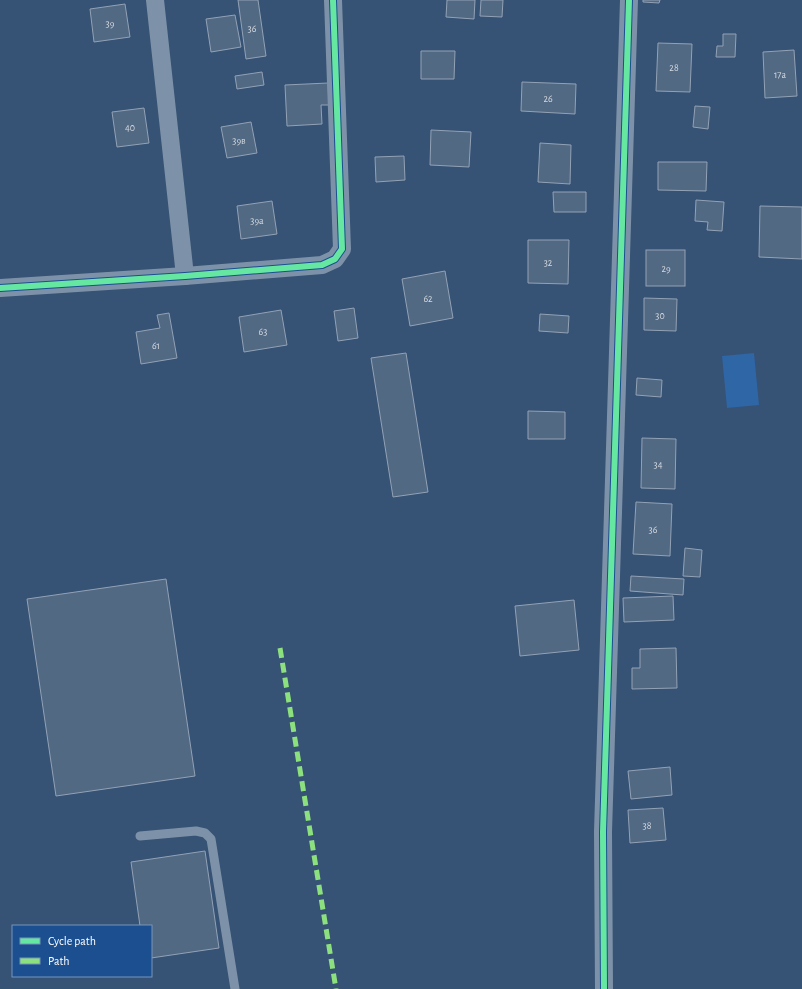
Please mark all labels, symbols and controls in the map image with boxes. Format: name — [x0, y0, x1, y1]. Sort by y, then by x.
house number: 39 — [106, 19, 115, 29]
house number: 36 — [248, 24, 257, 34]
house number: 28 — [669, 63, 679, 73]
house number: 17а — [774, 70, 787, 80]
house number: 26 — [543, 94, 553, 104]
house number: 40 — [125, 123, 135, 133]
house number: 39в — [232, 136, 246, 146]
house number: 39а — [250, 216, 264, 226]
house number: 32 — [544, 258, 553, 268]
house number: 29 — [661, 264, 671, 274]
house number: 62 — [423, 294, 433, 304]
house number: 30 — [655, 311, 665, 321]
house number: 63 — [259, 327, 267, 337]
house number: 61 — [152, 341, 160, 351]
house number: 34 — [654, 460, 663, 470]
house number: 36 — [649, 525, 658, 535]
house number: 38 — [643, 821, 652, 831]
legend — [12, 925, 152, 977]
text: Cycle path — [48, 935, 96, 948]
text: Path — [48, 955, 70, 967]

